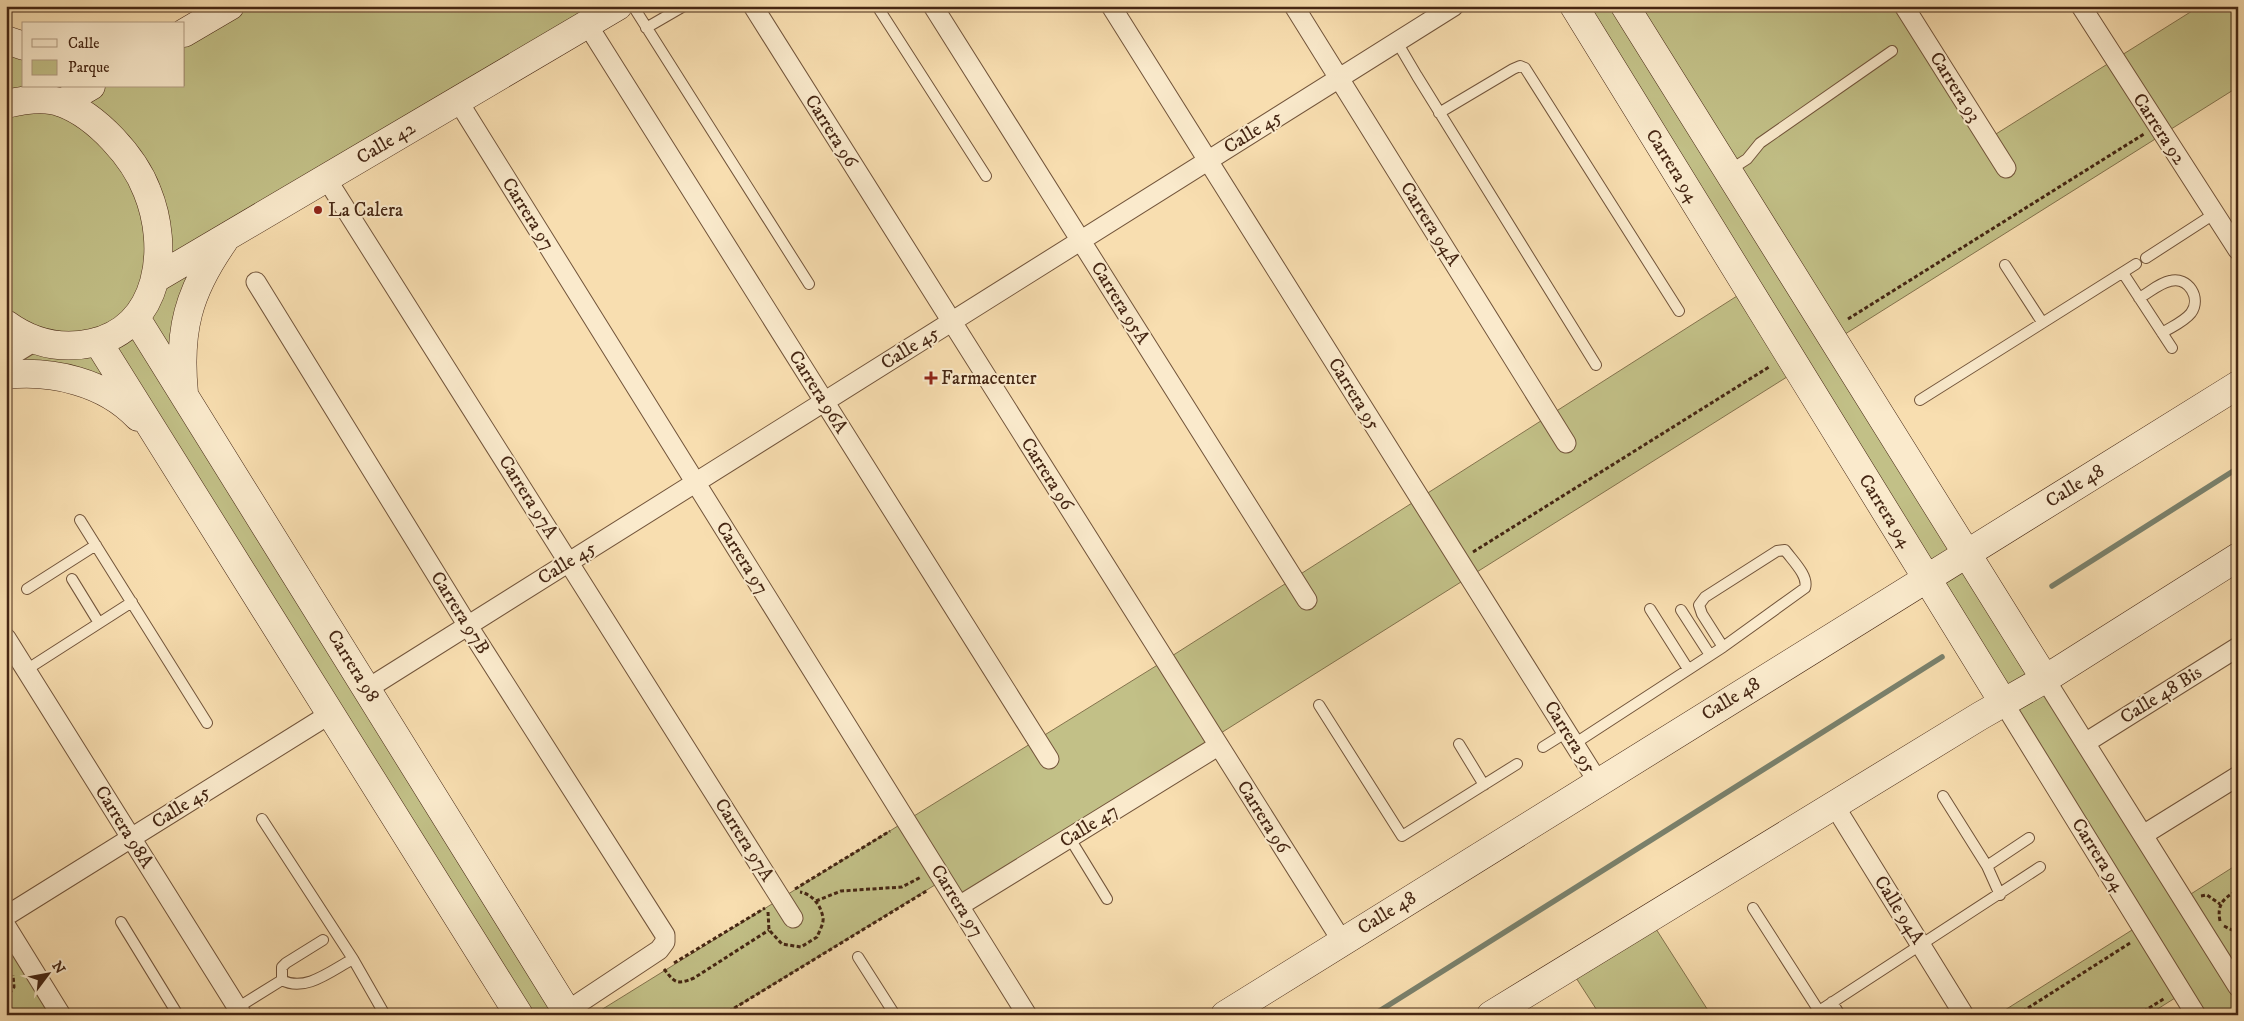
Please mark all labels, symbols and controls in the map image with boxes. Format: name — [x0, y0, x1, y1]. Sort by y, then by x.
legend — [22, 22, 185, 88]
text: Calle — [68, 34, 100, 53]
street label: Carrera 93 — [1924, 48, 1986, 126]
text: Parque — [68, 58, 109, 77]
street label: Carrera 92 — [2127, 89, 2191, 170]
street label: Carrera 96 — [800, 90, 863, 173]
street label: Calle 45 — [1220, 105, 1287, 159]
street label: Calle 42 — [353, 116, 420, 169]
street label: Carrera 94 — [1640, 125, 1704, 208]
street label: Carrera 97 — [497, 173, 559, 255]
street label: Carrera 94A — [1395, 178, 1465, 271]
place label: La Calera — [328, 199, 403, 222]
marker: La Calera — [312, 204, 324, 216]
street label: Carrera 95A — [1086, 257, 1155, 349]
street label: Calle 45 — [877, 321, 944, 375]
street label: Carrera 96A — [783, 346, 853, 438]
street label: Carrera 95 — [1323, 354, 1385, 435]
place label: Farmacenter — [941, 367, 1036, 390]
marker: Farmacenter — [925, 372, 937, 384]
street label: Carrera 96 — [1016, 433, 1079, 516]
street label: Carrera 97A — [493, 451, 563, 544]
street label: Calle 48 — [2042, 459, 2108, 513]
street label: Carrera 94 — [1853, 470, 1917, 553]
street label: Carrera 97 — [711, 517, 773, 599]
street label: Calle 45 — [534, 536, 601, 590]
street label: Carrera 97B — [425, 567, 495, 659]
street label: Carrera 98 — [322, 626, 384, 706]
street label: Calle 48 Bis — [2116, 661, 2206, 729]
street label: Calle 48 — [1698, 672, 1764, 726]
street label: Carrera 95 — [1539, 697, 1601, 778]
street label: Carrera 96 — [1232, 776, 1295, 859]
street label: Calle 45 — [148, 780, 215, 834]
street label: Carrera 98A — [90, 781, 159, 873]
street label: Carrera 97A — [709, 794, 779, 887]
street label: Calle 47 — [1056, 799, 1122, 853]
street label: Carrera 94 — [2066, 814, 2130, 897]
street label: Carrera 97 — [926, 860, 988, 942]
street label: Calle 94A — [1869, 871, 1930, 949]
street label: Calle 48 — [1354, 886, 1420, 940]
north arrow — [22, 948, 72, 998]
text: N — [47, 958, 69, 978]

